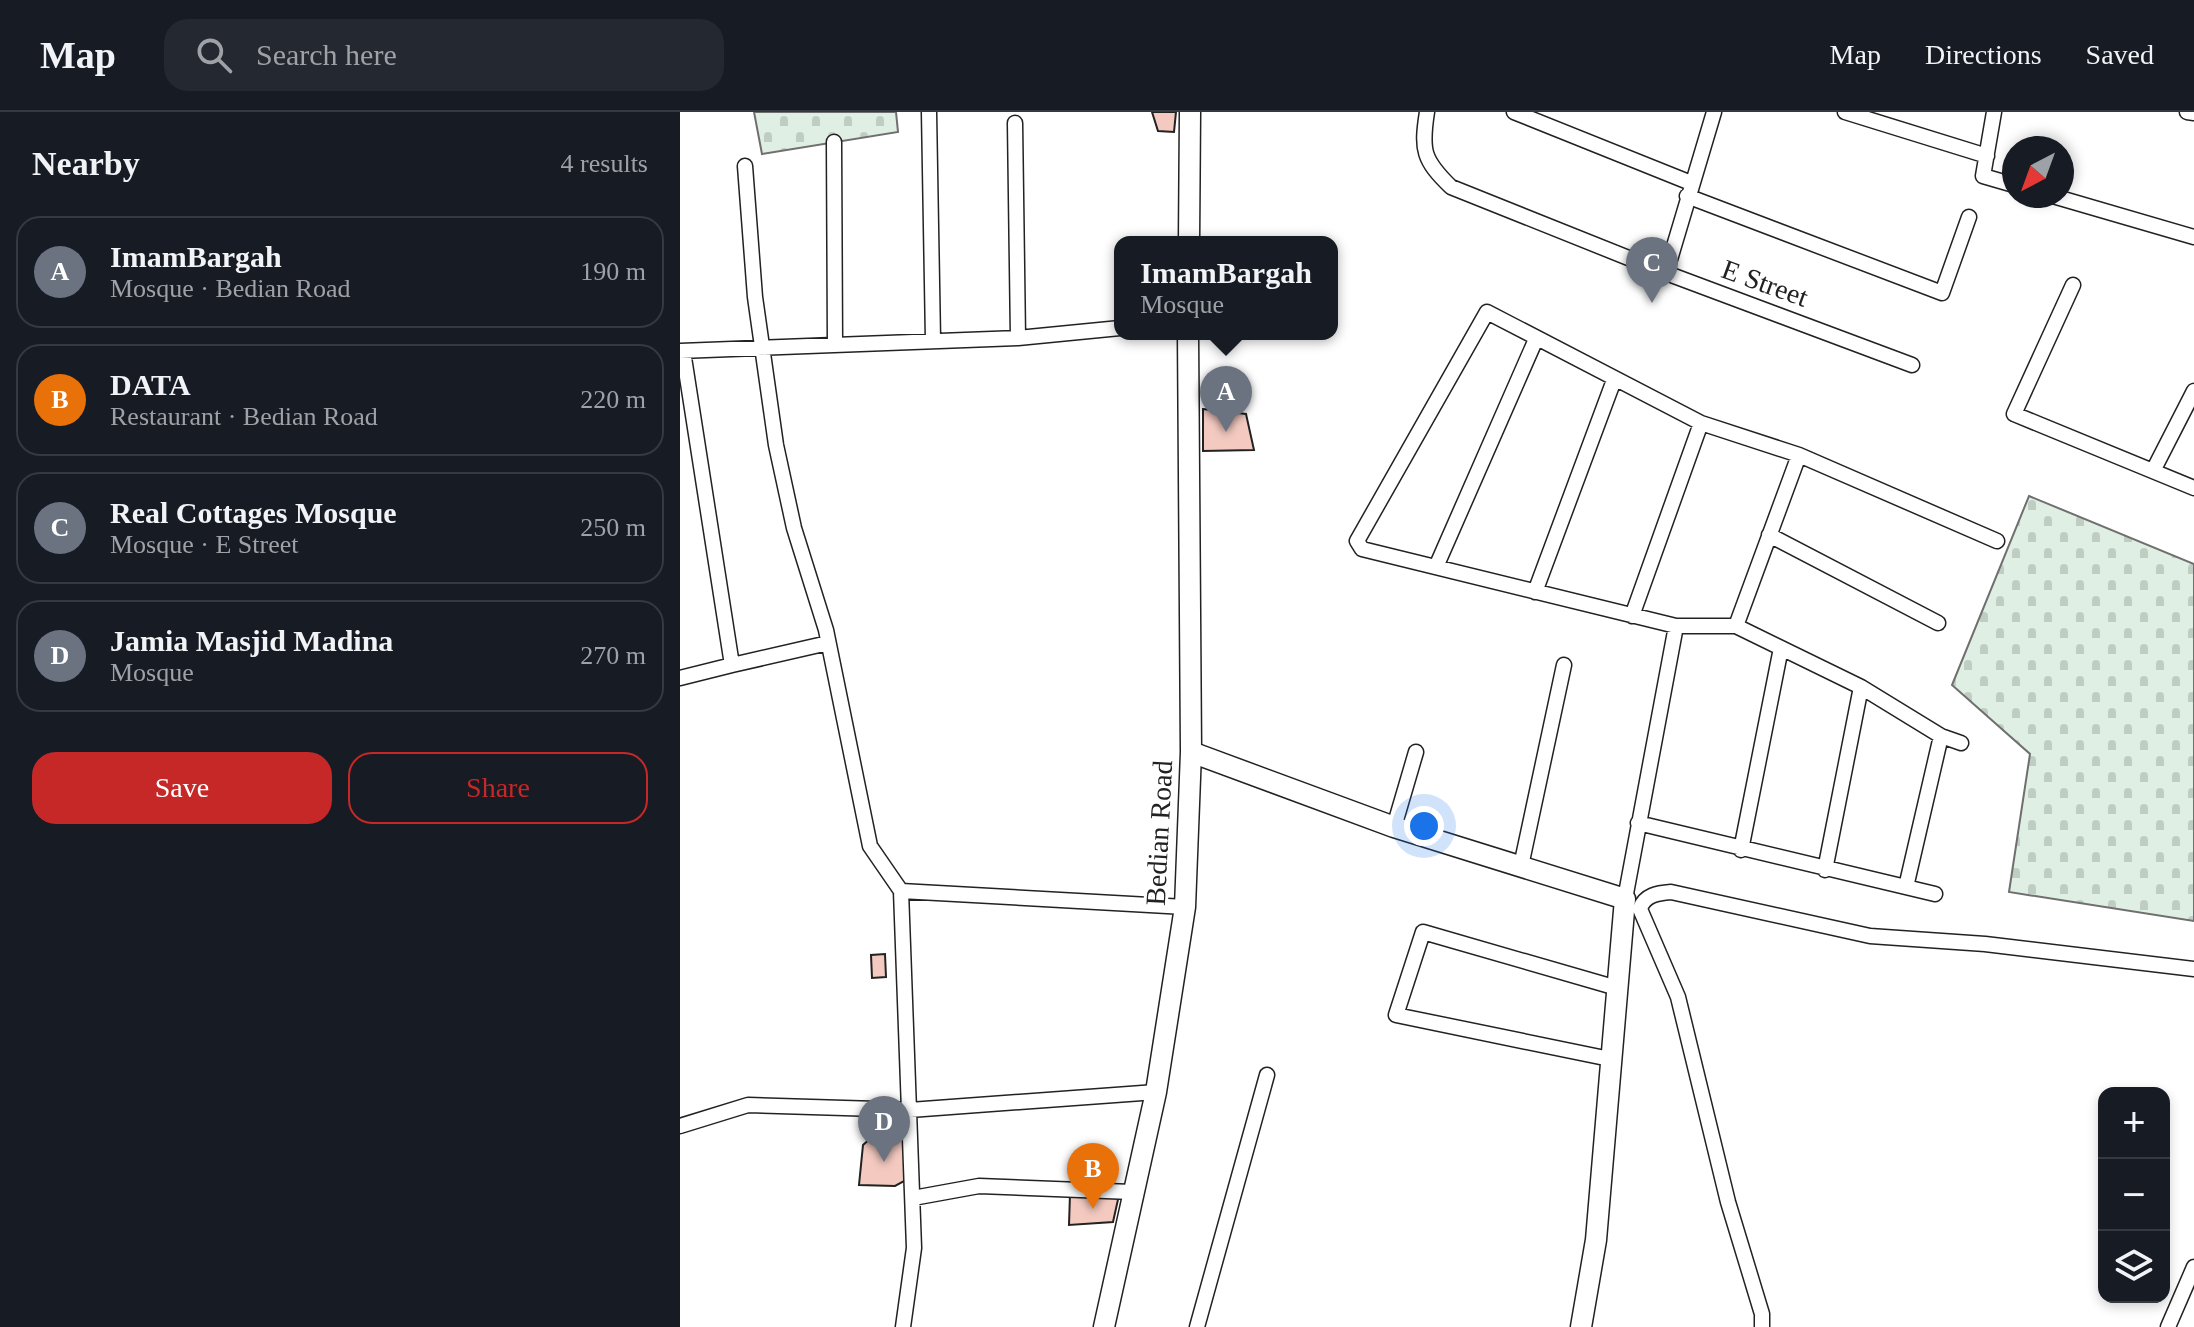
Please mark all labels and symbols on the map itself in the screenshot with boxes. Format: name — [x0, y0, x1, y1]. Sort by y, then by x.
north arrow — [2002, 136, 2074, 208]
pin: C — [1626, 237, 1678, 303]
street label: E Street — [1718, 253, 1813, 313]
pin: A — [1200, 366, 1252, 432]
street label: Bedian Road — [1140, 760, 1178, 906]
your location — [1404, 806, 1444, 846]
pin: D — [858, 1096, 910, 1162]
pin: B — [1067, 1143, 1119, 1209]

